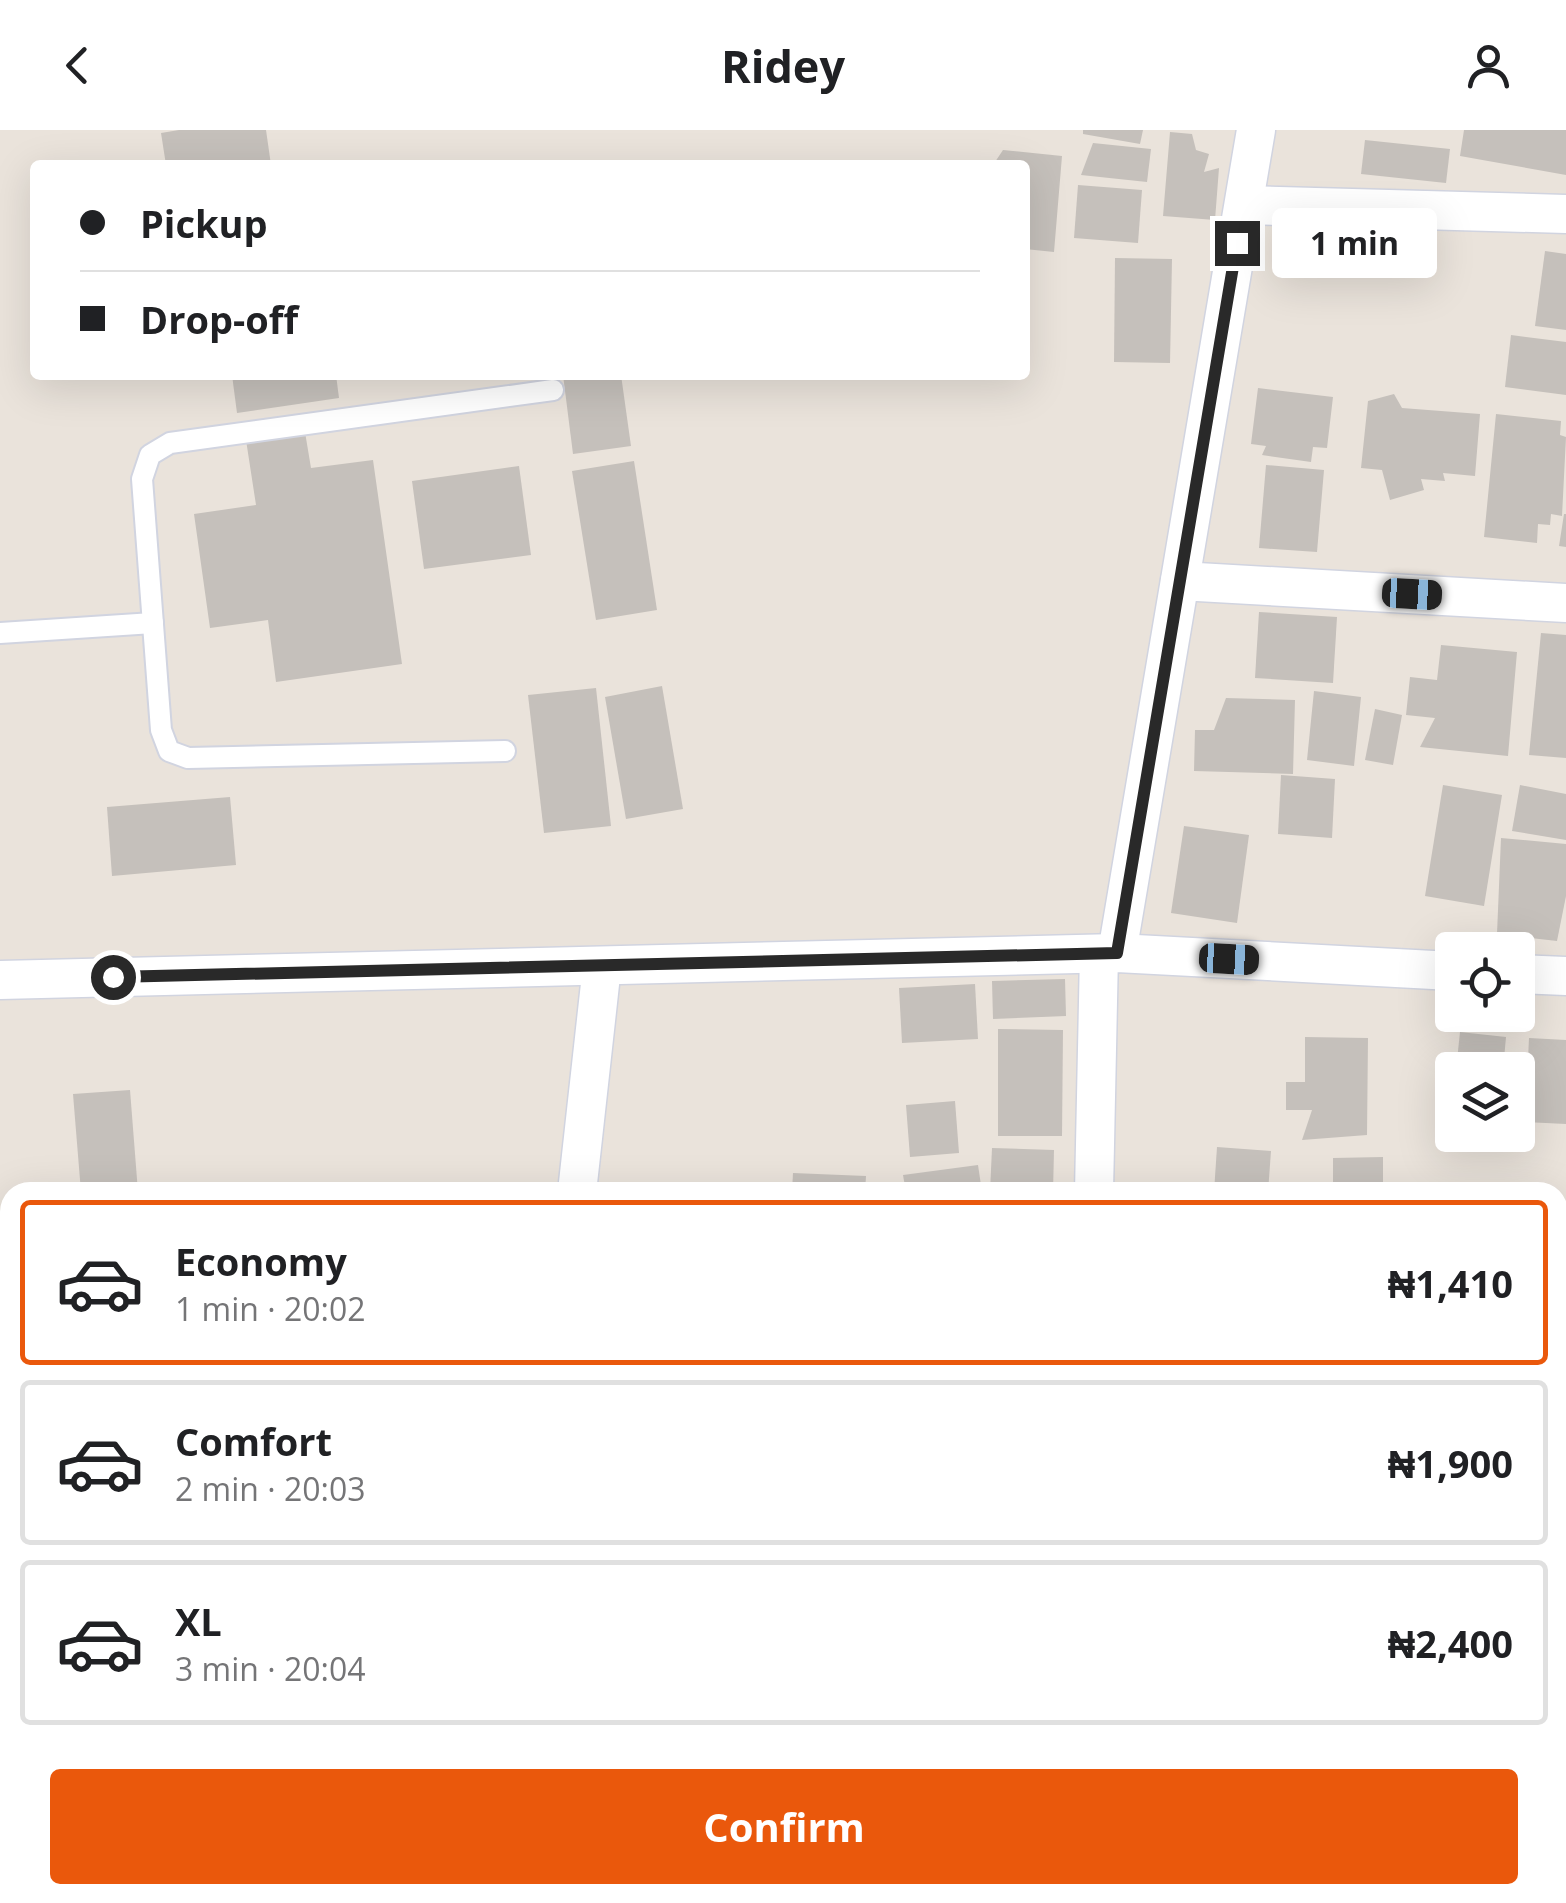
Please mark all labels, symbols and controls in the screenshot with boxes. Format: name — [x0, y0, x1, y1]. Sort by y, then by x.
text: Ridey — [721, 35, 845, 96]
icon: back — [50, 38, 105, 93]
icon: person — [1461, 38, 1516, 93]
text: Pickup — [140, 197, 268, 249]
callout: 1 min — [1272, 208, 1437, 278]
route end — [1215, 221, 1260, 266]
text: 1 min — [1310, 221, 1399, 264]
text: Drop-off — [140, 293, 298, 345]
car — [1381, 577, 1443, 611]
map controls — [1435, 932, 1535, 1152]
button: locate — [1435, 932, 1535, 1032]
car — [1198, 942, 1260, 976]
route start — [91, 955, 136, 1000]
button: layers — [1435, 1052, 1535, 1152]
text: Economy — [175, 1235, 347, 1287]
icon: car — [55, 1238, 145, 1328]
text: ₦1,410 — [1388, 1257, 1513, 1309]
text: 1 min · 20:02 — [175, 1287, 366, 1330]
text: Comfort — [175, 1415, 332, 1467]
icon: car — [55, 1418, 145, 1508]
text: ₦1,900 — [1388, 1437, 1513, 1489]
text: 2 min · 20:03 — [175, 1467, 366, 1510]
text: XL — [175, 1595, 222, 1647]
icon: car — [55, 1598, 145, 1688]
text: ₦2,400 — [1388, 1617, 1513, 1669]
text: 3 min · 20:04 — [175, 1647, 366, 1690]
button: Confirm — [50, 1769, 1518, 1884]

